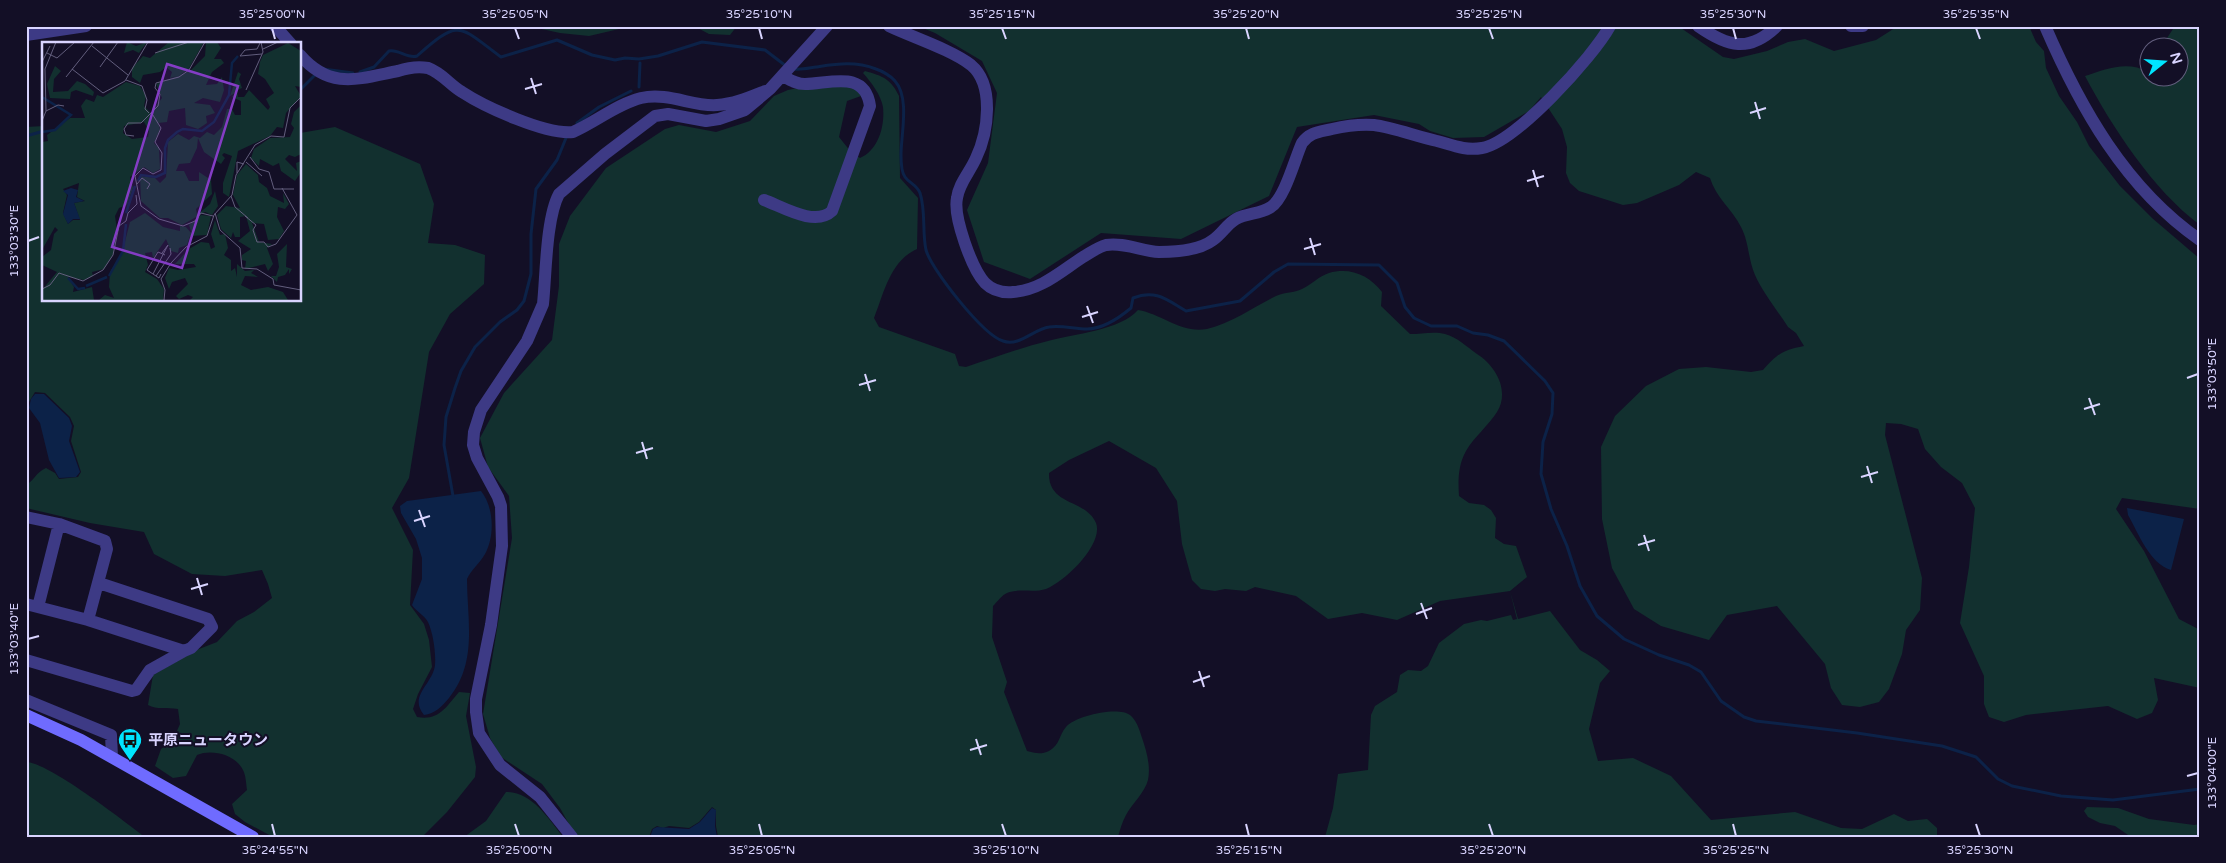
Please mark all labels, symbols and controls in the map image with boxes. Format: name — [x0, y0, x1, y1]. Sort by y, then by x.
text: 35°25'00"N — [239, 7, 305, 21]
text: 35°25'05"N — [482, 7, 548, 21]
text: 35°25'10"N — [726, 7, 792, 21]
text: 35°25'15"N — [969, 7, 1035, 21]
text: 35°25'20"N — [1213, 7, 1279, 21]
text: 35°25'25"N — [1456, 7, 1522, 21]
text: 35°25'30"N — [1700, 7, 1766, 21]
text: 35°25'35"N — [1943, 7, 2009, 21]
north arrow — [2138, 38, 2188, 88]
inset map — [42, 42, 301, 301]
text: N — [2166, 50, 2186, 66]
text: 133°03'30"E — [7, 204, 21, 277]
text: 133°03'50"E — [2205, 337, 2219, 410]
text: 133°03'40"E — [7, 602, 21, 675]
bus stop icon: 平原ニュータウン — [117, 727, 143, 761]
place label: 平原ニュータウン — [148, 731, 268, 749]
text: 133°04'00"E — [2205, 736, 2219, 809]
text: 35°24'55"N — [242, 843, 308, 857]
text: 35°25'00"N — [486, 843, 552, 857]
text: 35°25'05"N — [729, 843, 795, 857]
text: 35°25'10"N — [973, 843, 1039, 857]
text: 35°25'15"N — [1216, 843, 1282, 857]
text: 35°25'20"N — [1460, 843, 1526, 857]
text: 35°25'25"N — [1703, 843, 1769, 857]
text: 35°25'30"N — [1947, 843, 2013, 857]

